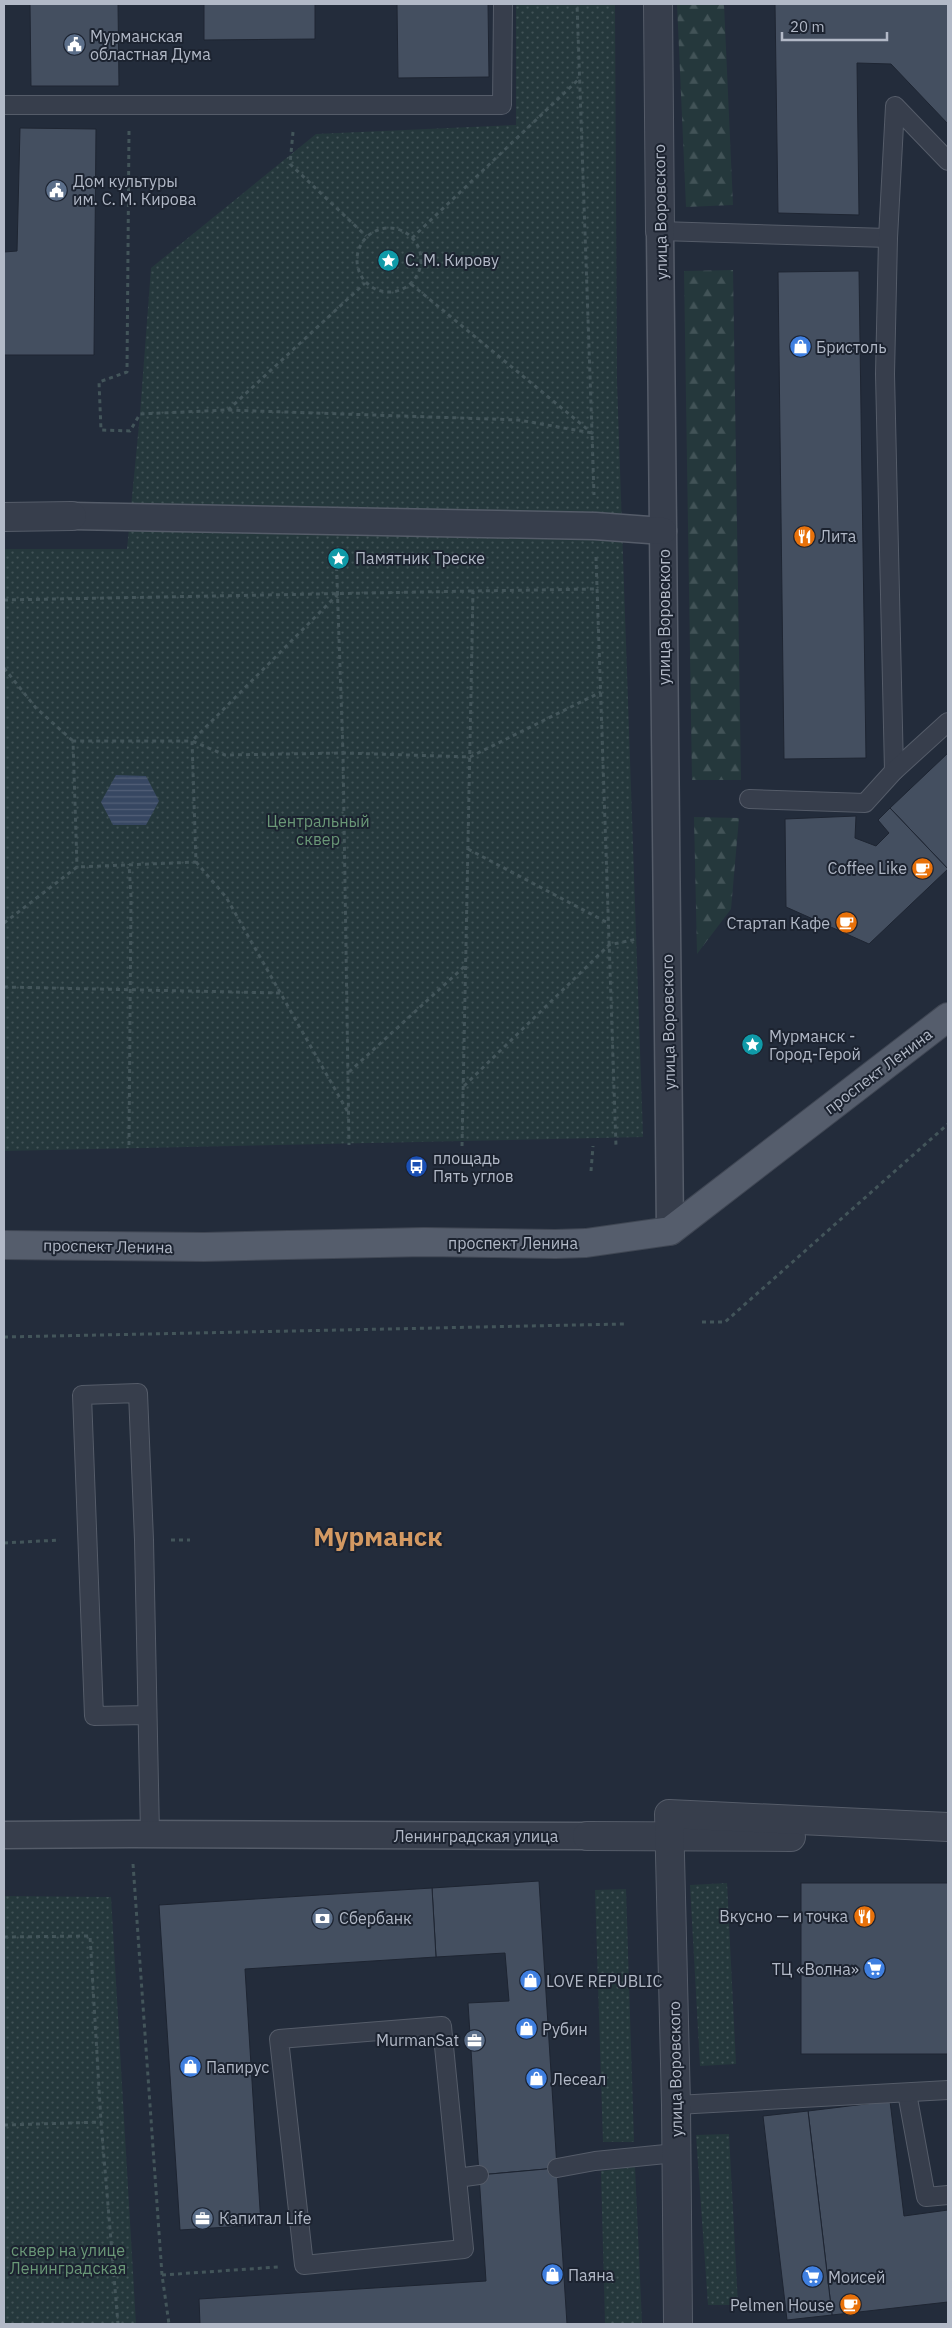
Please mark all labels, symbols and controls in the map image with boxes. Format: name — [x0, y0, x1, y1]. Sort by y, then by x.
scale bar — [782, 10, 887, 42]
text: 20 m — [790, 17, 825, 36]
place label: Мурманская областная Дума — [90, 26, 211, 64]
public building icon: Мурманская областная Дума — [62, 33, 86, 57]
street label: улица Воровского — [649, 144, 671, 280]
place label: Дом культуры им. С. М. Кирова — [73, 171, 197, 209]
public building icon: Дом культуры им. С. М. Кирова — [45, 178, 69, 202]
place icon: С. М. Кирову — [377, 248, 401, 272]
place label: С. М. Кирову — [405, 250, 499, 270]
shop icon: Бристоль — [788, 335, 812, 359]
place label: Бристоль — [816, 337, 887, 357]
restaurant icon: Лита — [792, 524, 816, 548]
place label: Лита — [820, 526, 857, 546]
place icon: Памятник Треске — [327, 546, 351, 570]
place label: Памятник Треске — [355, 548, 485, 568]
street label: улица Воровского — [654, 549, 674, 685]
park label: Центральный сквер — [266, 811, 370, 849]
cafe icon: Coffee Like — [911, 856, 935, 880]
place label: Coffee Like — [828, 858, 907, 878]
cafe icon: Стартап Кафе — [834, 911, 858, 935]
place label: Стартап Кафе — [726, 913, 830, 933]
street label: улица Воровского — [657, 954, 679, 1090]
street label: проспект Ленина — [820, 1024, 936, 1118]
place label: Мурманск - Город-Герой — [769, 1026, 861, 1064]
place icon: Мурманск - Город-Герой — [741, 1033, 765, 1057]
place label: площадь Пять углов — [433, 1148, 514, 1186]
bus stop icon: площадь Пять углов — [405, 1155, 429, 1179]
street label: проспект Ленина — [448, 1233, 578, 1253]
street label: проспект Ленина — [43, 1235, 174, 1257]
district label: Мурманск — [313, 1519, 443, 1553]
street label: Ленинградская улица — [394, 1826, 559, 1846]
restaurant icon: Вкусно — и точка — [852, 1904, 876, 1928]
bank icon: Сбербанк — [311, 1906, 335, 1930]
place label: Вкусно — и точка — [719, 1906, 848, 1926]
place label: Сбербанк — [339, 1908, 412, 1928]
supermarket icon: ТЦ «Волна» — [863, 1957, 887, 1981]
place label: ТЦ «Волна» — [772, 1959, 859, 1979]
shop icon: LOVE REPUBLIC — [518, 1969, 542, 1993]
place label: LOVE REPUBLIC — [546, 1971, 662, 1991]
street label: улица Воровского — [664, 2001, 686, 2137]
shop icon: Рубин — [514, 2017, 538, 2041]
place label: Рубин — [542, 2019, 588, 2039]
office icon: MurmanSat — [463, 2028, 487, 2052]
place label: MurmanSat — [376, 2030, 459, 2050]
shop icon: Папирус — [178, 2055, 202, 2079]
place label: Папирус — [206, 2057, 269, 2077]
shop icon: Лесеал — [524, 2067, 548, 2091]
place label: Лесеал — [552, 2069, 606, 2089]
office icon: Капитал Life — [191, 2206, 215, 2230]
place label: Капитал Life — [219, 2208, 312, 2228]
park label: сквер на улице Ленинградская — [10, 2240, 126, 2278]
shop icon: Паяна — [540, 2263, 564, 2287]
place label: Паяна — [568, 2265, 615, 2285]
supermarket icon: Моисей — [800, 2265, 824, 2289]
place label: Моисей — [828, 2267, 886, 2287]
cafe icon: Pelmen House — [838, 2293, 862, 2317]
place label: Pelmen House — [730, 2295, 834, 2315]

